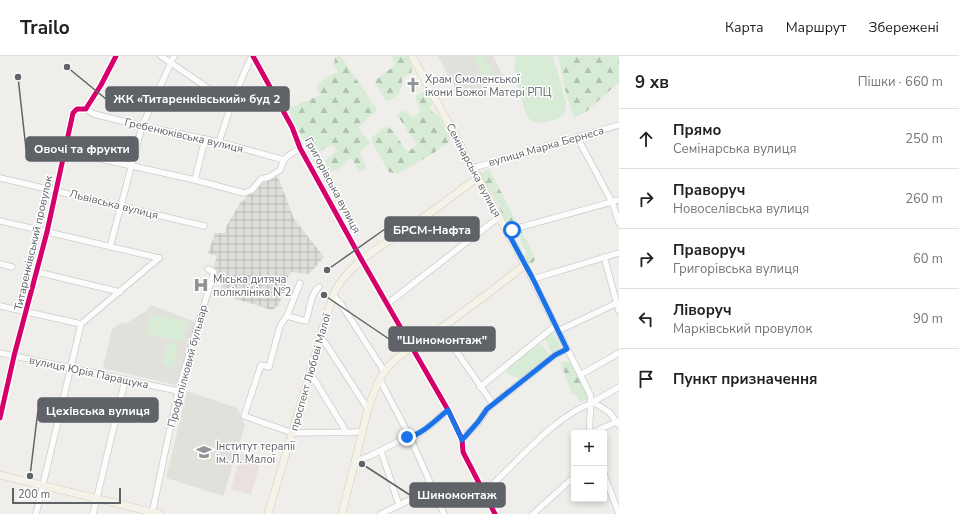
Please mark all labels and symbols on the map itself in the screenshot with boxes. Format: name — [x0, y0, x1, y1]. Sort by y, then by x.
place label: Храм Смоленської ікони Божої Матері РПЦ — [425, 72, 552, 100]
church icon: Храм Смоленської ікони Божої Матері РПЦ — [404, 76, 422, 94]
callout: ЖК «Титаренківський» буд 2 — [106, 87, 289, 111]
text: ЖК «Титаренківський» буд 2 — [114, 91, 280, 107]
street label: Гребенюківська вулиця — [123, 115, 245, 156]
street label: Семінарська вулиця — [442, 121, 505, 220]
street label: вулиця Марка Бернеса — [487, 123, 606, 170]
street label: Григорівська вулиця — [301, 135, 364, 236]
callout: Овочі та фрукти — [26, 137, 138, 161]
text: Овочі та фрукти — [34, 141, 130, 157]
street label: Титаренківський провулок — [11, 174, 56, 312]
street label: Львівська вулиця — [68, 186, 160, 223]
callout: БРСМ-Нафта — [385, 217, 479, 241]
route start — [503, 221, 521, 239]
text: БРСМ-Нафта — [393, 222, 471, 238]
place label: Міська дитяча поліклініка №2 — [213, 272, 291, 300]
hospital icon: Міська дитяча поліклініка №2 — [192, 276, 210, 294]
street label: Профспілковий бульвар — [164, 303, 211, 429]
street label: проспект Любові Малої — [287, 311, 335, 433]
callout: "Шиномонтаж" — [389, 327, 495, 351]
text: "Шиномонтаж" — [397, 332, 487, 348]
street label: вулиця Юрія Паращука — [28, 352, 150, 393]
callout: Цехівська вулиця — [38, 398, 158, 422]
text: Цехівська вулиця — [46, 403, 150, 419]
route end — [398, 428, 416, 446]
place label: Інститут терапії ім. Л. Малої — [216, 439, 296, 467]
school or university icon: Інститут терапії ім. Л. Малої — [195, 443, 213, 461]
callout: Шиномонтаж — [410, 483, 505, 507]
scale bar — [12, 486, 121, 505]
text: Шиномонтаж — [417, 487, 497, 503]

